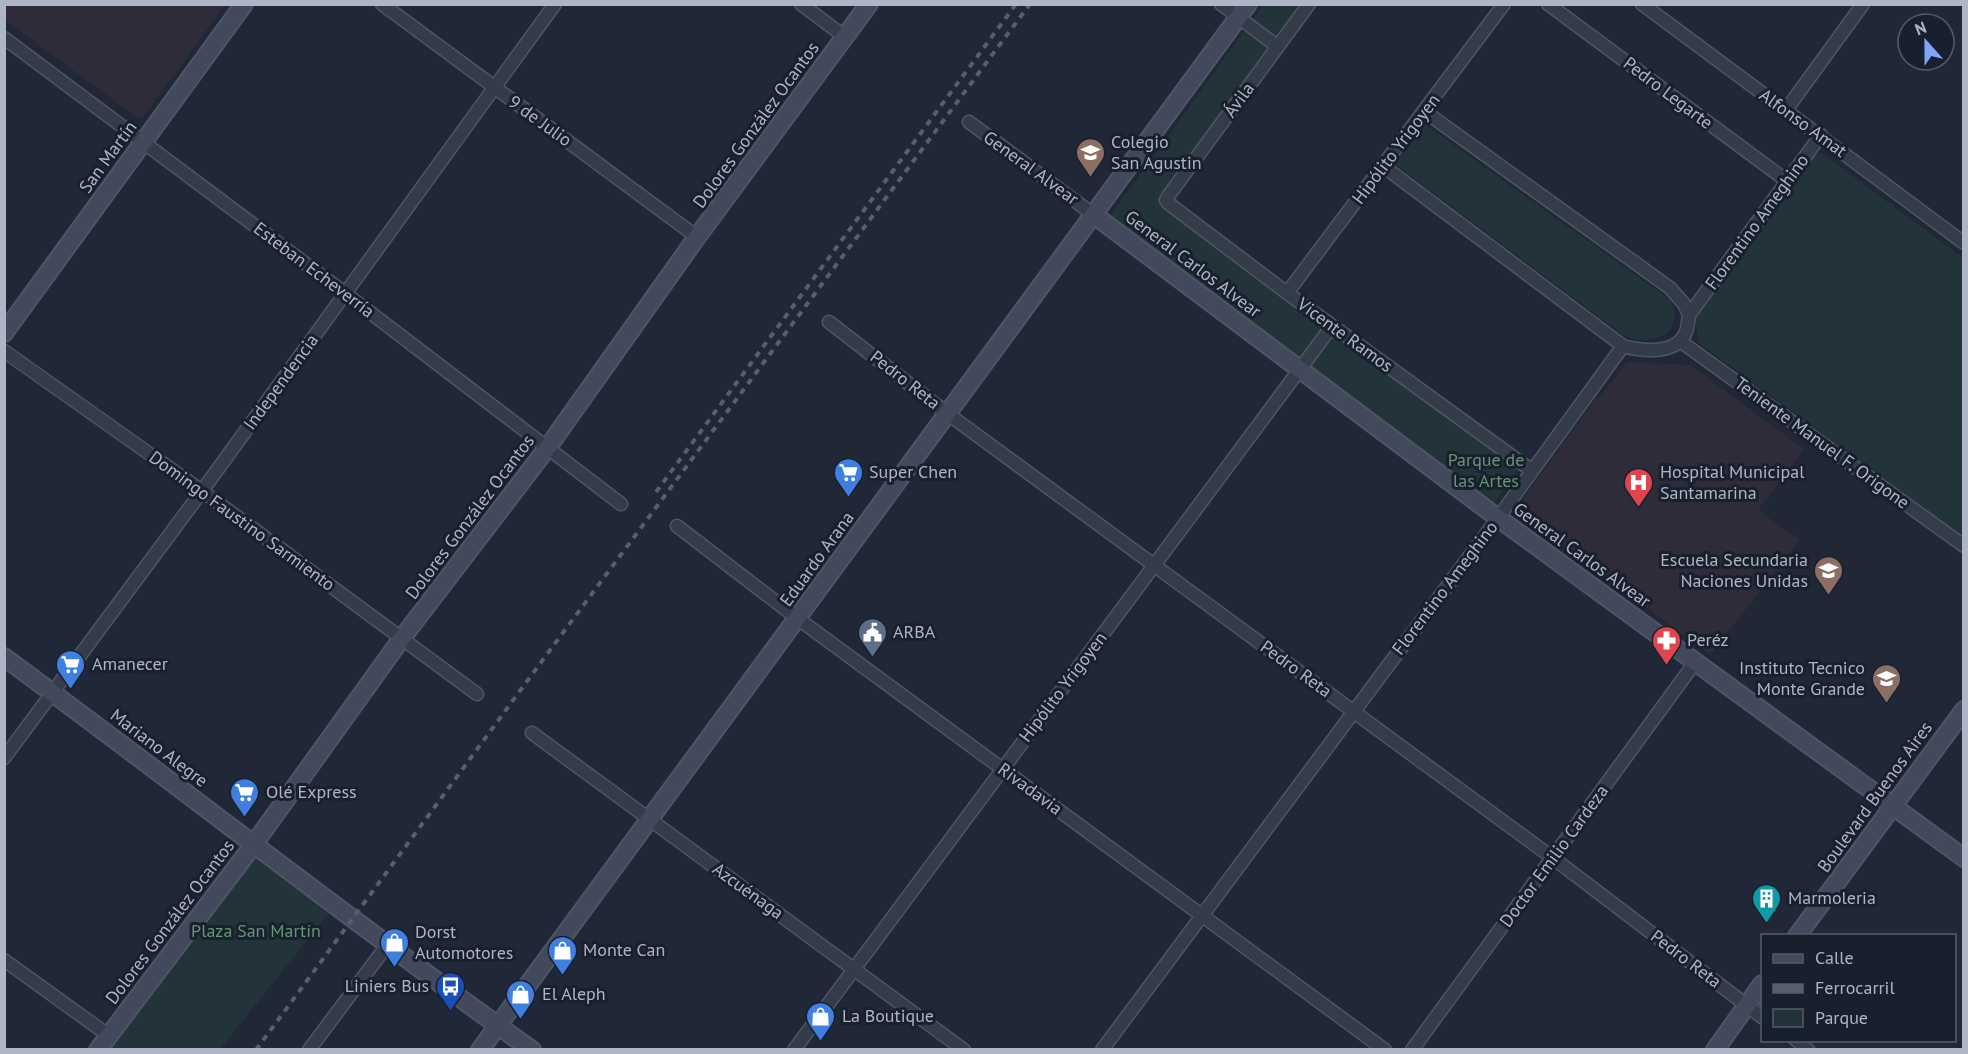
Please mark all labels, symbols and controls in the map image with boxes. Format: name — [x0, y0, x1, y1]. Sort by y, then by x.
north arrow — [1896, 12, 1956, 72]
text: N — [1912, 17, 1929, 39]
street label: Dolores González Ocantos — [687, 37, 824, 212]
street label: Pedro Legarte — [1619, 51, 1718, 134]
street label: Ávila — [1218, 78, 1259, 122]
street label: Alfonso Amat — [1755, 83, 1852, 162]
street label: Hipólito Yrigoyen — [1347, 89, 1445, 208]
street label: 9 de Julio — [504, 90, 577, 151]
street label: San Martín — [74, 116, 142, 197]
street label: General Alvear — [979, 125, 1083, 210]
place label: Colegio San Agustin — [1111, 130, 1202, 174]
school or university icon: Colegio San Agustin — [1074, 136, 1106, 178]
street label: Florentino Ameghino — [1700, 149, 1813, 294]
street label: General Carlos Alvear — [1121, 205, 1266, 322]
street label: Esteban Echeverría — [249, 217, 379, 323]
street label: Vicente Ramos — [1292, 292, 1398, 377]
street label: Independencia — [238, 329, 323, 434]
street label: Pedro Reta — [866, 345, 945, 414]
street label: Teniente Manuel F. Origone — [1730, 371, 1914, 514]
street label: Dolores González Ocantos — [400, 430, 539, 604]
street label: Domingo Faustino Sarmiento — [145, 445, 340, 596]
park label: Parque de las Artes — [1448, 448, 1524, 492]
supermarket icon: Super Chen — [832, 456, 864, 498]
place label: Super Chen — [869, 460, 957, 483]
place label: Hospital Municipal Santamarina — [1660, 460, 1805, 504]
hospital icon: Hospital Municipal Santamarina — [1623, 466, 1655, 508]
street label: General Carlos Alvear — [1509, 497, 1656, 612]
street label: Eduardo Arana — [774, 507, 859, 611]
street label: Florentino Ameghino — [1387, 516, 1503, 659]
place label: Escuela Secundaria Naciones Unidas — [1660, 548, 1808, 592]
school or university icon: Escuela Secundaria Naciones Unidas — [1813, 554, 1845, 596]
public building icon: ARBA — [856, 616, 888, 658]
place label: ARBA — [893, 620, 936, 643]
pharmacy icon: Peréz — [1650, 624, 1682, 666]
street label: Hipólito Yrigoyen — [1014, 627, 1112, 746]
place label: Peréz — [1687, 628, 1729, 651]
street label: Pedro Reta — [1256, 635, 1337, 702]
supermarket icon: Amanecer — [55, 648, 87, 690]
place label: Amanecer — [92, 652, 168, 675]
place label: Instituto Tecnico Monte Grande — [1739, 656, 1865, 700]
school or university icon: Instituto Tecnico Monte Grande — [1870, 662, 1902, 704]
street label: Mariano Alegre — [106, 703, 213, 792]
street label: Boulevard Buenos Aires — [1812, 717, 1937, 877]
street label: Rivadavia — [994, 757, 1067, 820]
supermarket icon: Olé Express — [229, 776, 261, 818]
place label: Olé Express — [266, 780, 357, 803]
street label: Doctor Emilio Cardeza — [1494, 780, 1613, 931]
street label: Dolores González Ocantos — [100, 835, 239, 1009]
street label: Azcuénaga — [708, 857, 788, 924]
building icon: Marmoleria — [1751, 882, 1783, 924]
place label: Marmoleria — [1788, 886, 1876, 909]
park label: Plaza San Martín — [191, 919, 321, 942]
place label: Dorst Automotores — [415, 920, 513, 964]
street label: Pedro Reta — [1646, 924, 1726, 993]
shop icon: Dorst Automotores — [378, 926, 410, 968]
shop icon: Monte Can — [546, 934, 578, 976]
legend — [1761, 934, 1956, 1042]
place label: Monte Can — [583, 938, 665, 961]
text: Calle — [1815, 946, 1854, 969]
bus stop icon: Liniers Bus — [434, 970, 466, 1012]
place label: Liniers Bus — [345, 974, 429, 997]
text: Ferrocarril — [1815, 976, 1895, 999]
shop icon: El Aleph — [505, 978, 537, 1020]
place label: El Aleph — [542, 982, 606, 1005]
shop icon: La Boutique — [805, 1000, 837, 1042]
place label: La Boutique — [842, 1004, 934, 1027]
text: Parque — [1815, 1006, 1868, 1029]

